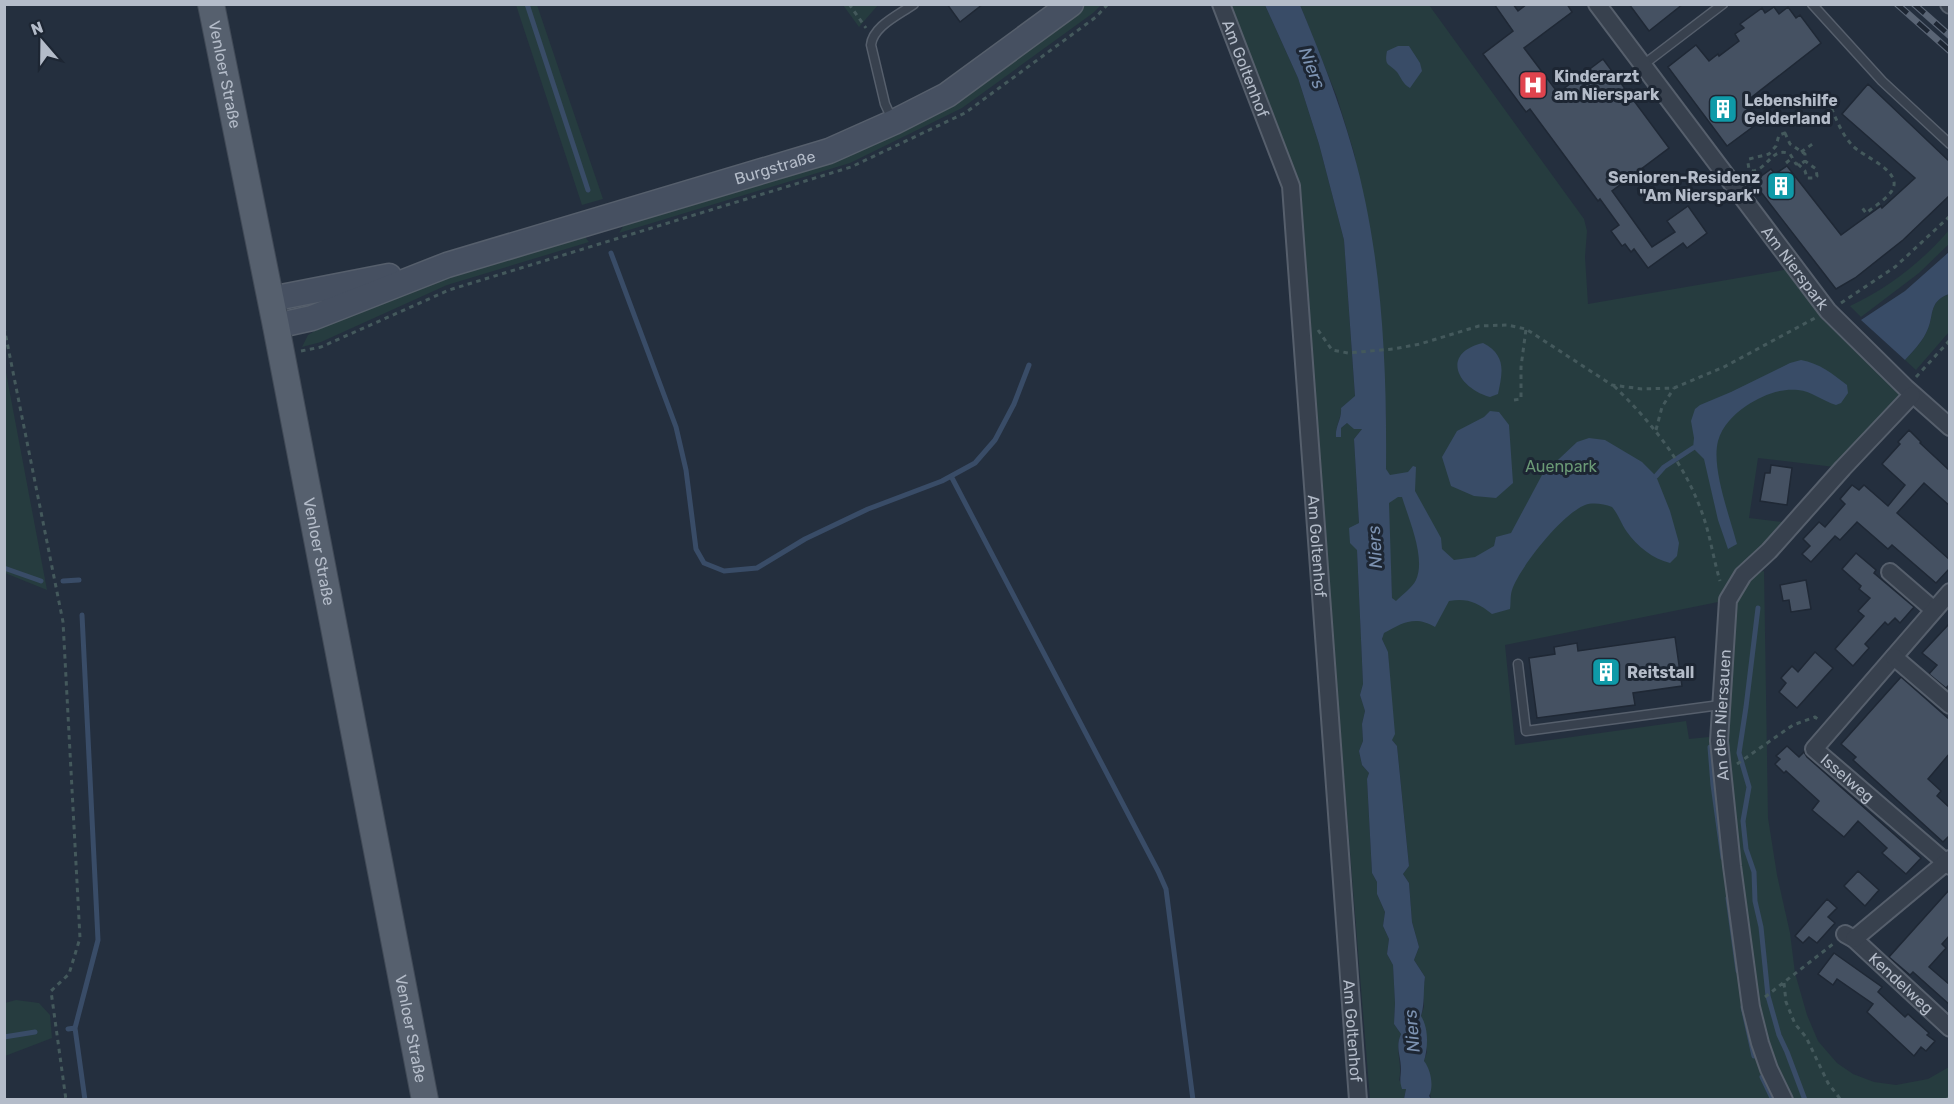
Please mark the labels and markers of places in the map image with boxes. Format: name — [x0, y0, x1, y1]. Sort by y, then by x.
place label: Kinderarzt am Nierspark — [1554, 67, 1660, 104]
hospital icon: Kinderarzt am Nierspark — [1517, 69, 1549, 101]
place label: Lebenshilfe Gelderland — [1744, 91, 1838, 128]
building icon: Lebenshilfe Gelderland — [1707, 93, 1739, 125]
place label: Senioren-Residenz "Am Nierspark" — [1608, 168, 1760, 205]
building icon: Senioren-Residenz "Am Nierspark" — [1765, 170, 1797, 202]
building icon: Reitstall — [1590, 656, 1622, 688]
place label: Reitstall — [1627, 663, 1694, 682]

